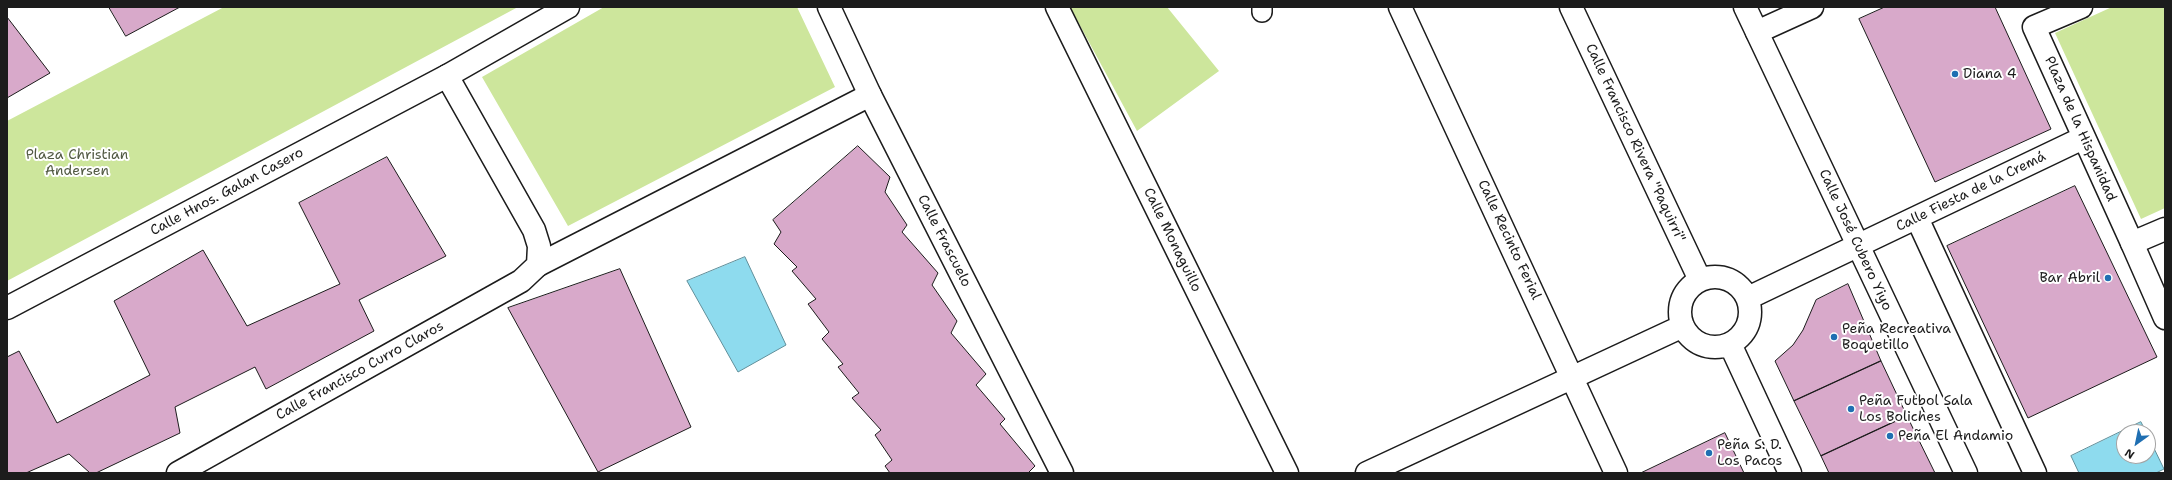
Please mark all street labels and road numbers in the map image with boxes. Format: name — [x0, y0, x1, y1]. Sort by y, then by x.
street label: Calle Francisco Rivera "Paquirri" — [1582, 41, 1688, 245]
street label: Plaza de la Hispanidad — [2040, 54, 2120, 204]
street label: Calle Hnos. Galan Casero — [147, 144, 307, 240]
street label: Calle Fiesta de la Cremá — [1893, 148, 2049, 236]
street label: Calle José Cubero Yiyo — [1815, 167, 1895, 313]
street label: Calle Recinto Ferial — [1474, 177, 1544, 303]
street label: Calle Monaguillo — [1139, 185, 1205, 295]
street label: Calle Frascuelo — [914, 192, 974, 290]
street label: Calle Francisco Curro Claros — [273, 318, 447, 424]

